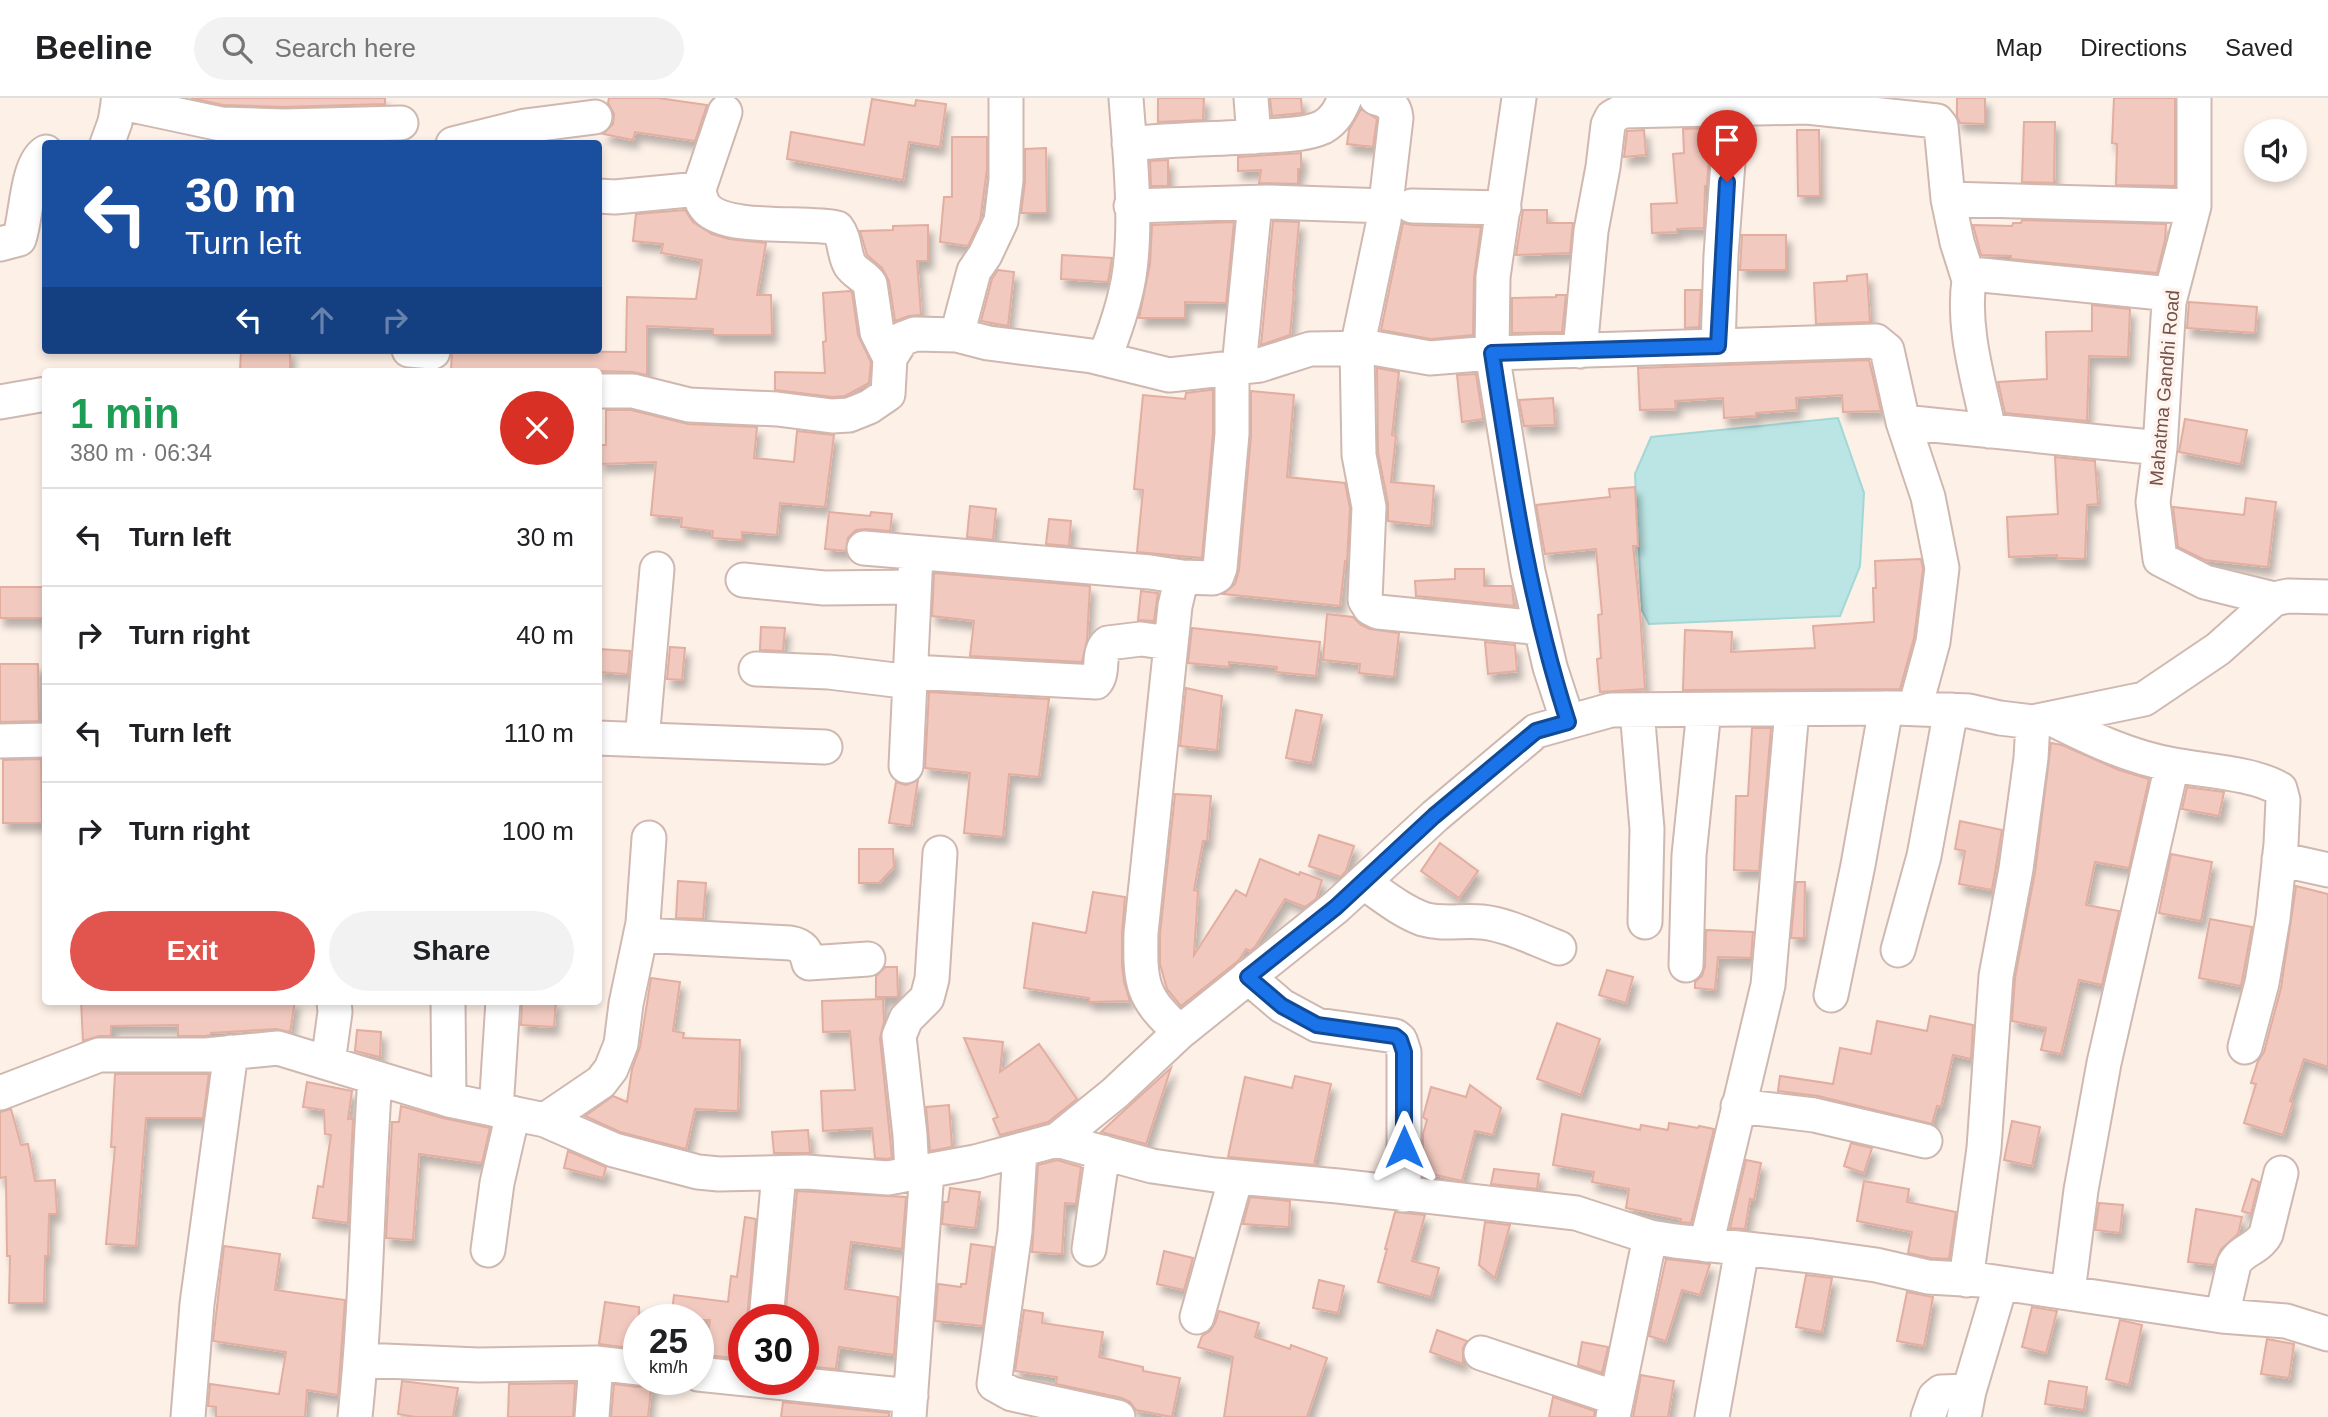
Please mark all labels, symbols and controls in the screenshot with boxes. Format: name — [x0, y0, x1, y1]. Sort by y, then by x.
search box — [194, 17, 684, 80]
text: Beeline — [35, 29, 152, 66]
icon: search — [218, 29, 256, 67]
text: Search here — [274, 33, 416, 63]
text: Map — [1996, 34, 2042, 61]
text: Directions — [2080, 34, 2187, 61]
text: Saved — [2225, 34, 2293, 61]
pin — [1697, 110, 1757, 182]
map controls — [2244, 119, 2307, 182]
button: sound — [2244, 119, 2307, 182]
icon: arrive — [1708, 121, 1746, 159]
icon: left — [70, 168, 161, 259]
text: 30 m — [185, 168, 297, 222]
text: Turn left — [185, 225, 301, 261]
street label: Mahatma Gandhi Road — [2145, 289, 2184, 487]
icon: left — [230, 301, 268, 339]
icon: ahead — [303, 301, 341, 339]
icon: right — [376, 301, 414, 339]
text: 1 min — [70, 390, 180, 437]
button: close — [500, 391, 574, 465]
text: 380 m · 06:34 — [70, 440, 212, 466]
icon: left — [70, 518, 108, 556]
text: Turn left — [129, 522, 231, 552]
text: 30 m — [516, 522, 574, 552]
icon: right — [70, 616, 108, 654]
text: Turn right — [129, 620, 250, 650]
text: 40 m — [516, 620, 574, 650]
icon: left — [70, 714, 108, 752]
text: Turn left — [129, 718, 231, 748]
text: 110 m — [504, 718, 574, 748]
icon: right — [70, 812, 108, 850]
text: Turn right — [129, 816, 250, 846]
text: 100 m — [502, 816, 574, 846]
button: Exit — [70, 911, 315, 991]
button: Share — [329, 911, 574, 991]
position arrow — [1367, 1110, 1441, 1184]
speed limit sign: 30 — [728, 1304, 819, 1395]
text: 25 — [649, 1321, 688, 1360]
text: km/h — [649, 1357, 688, 1377]

